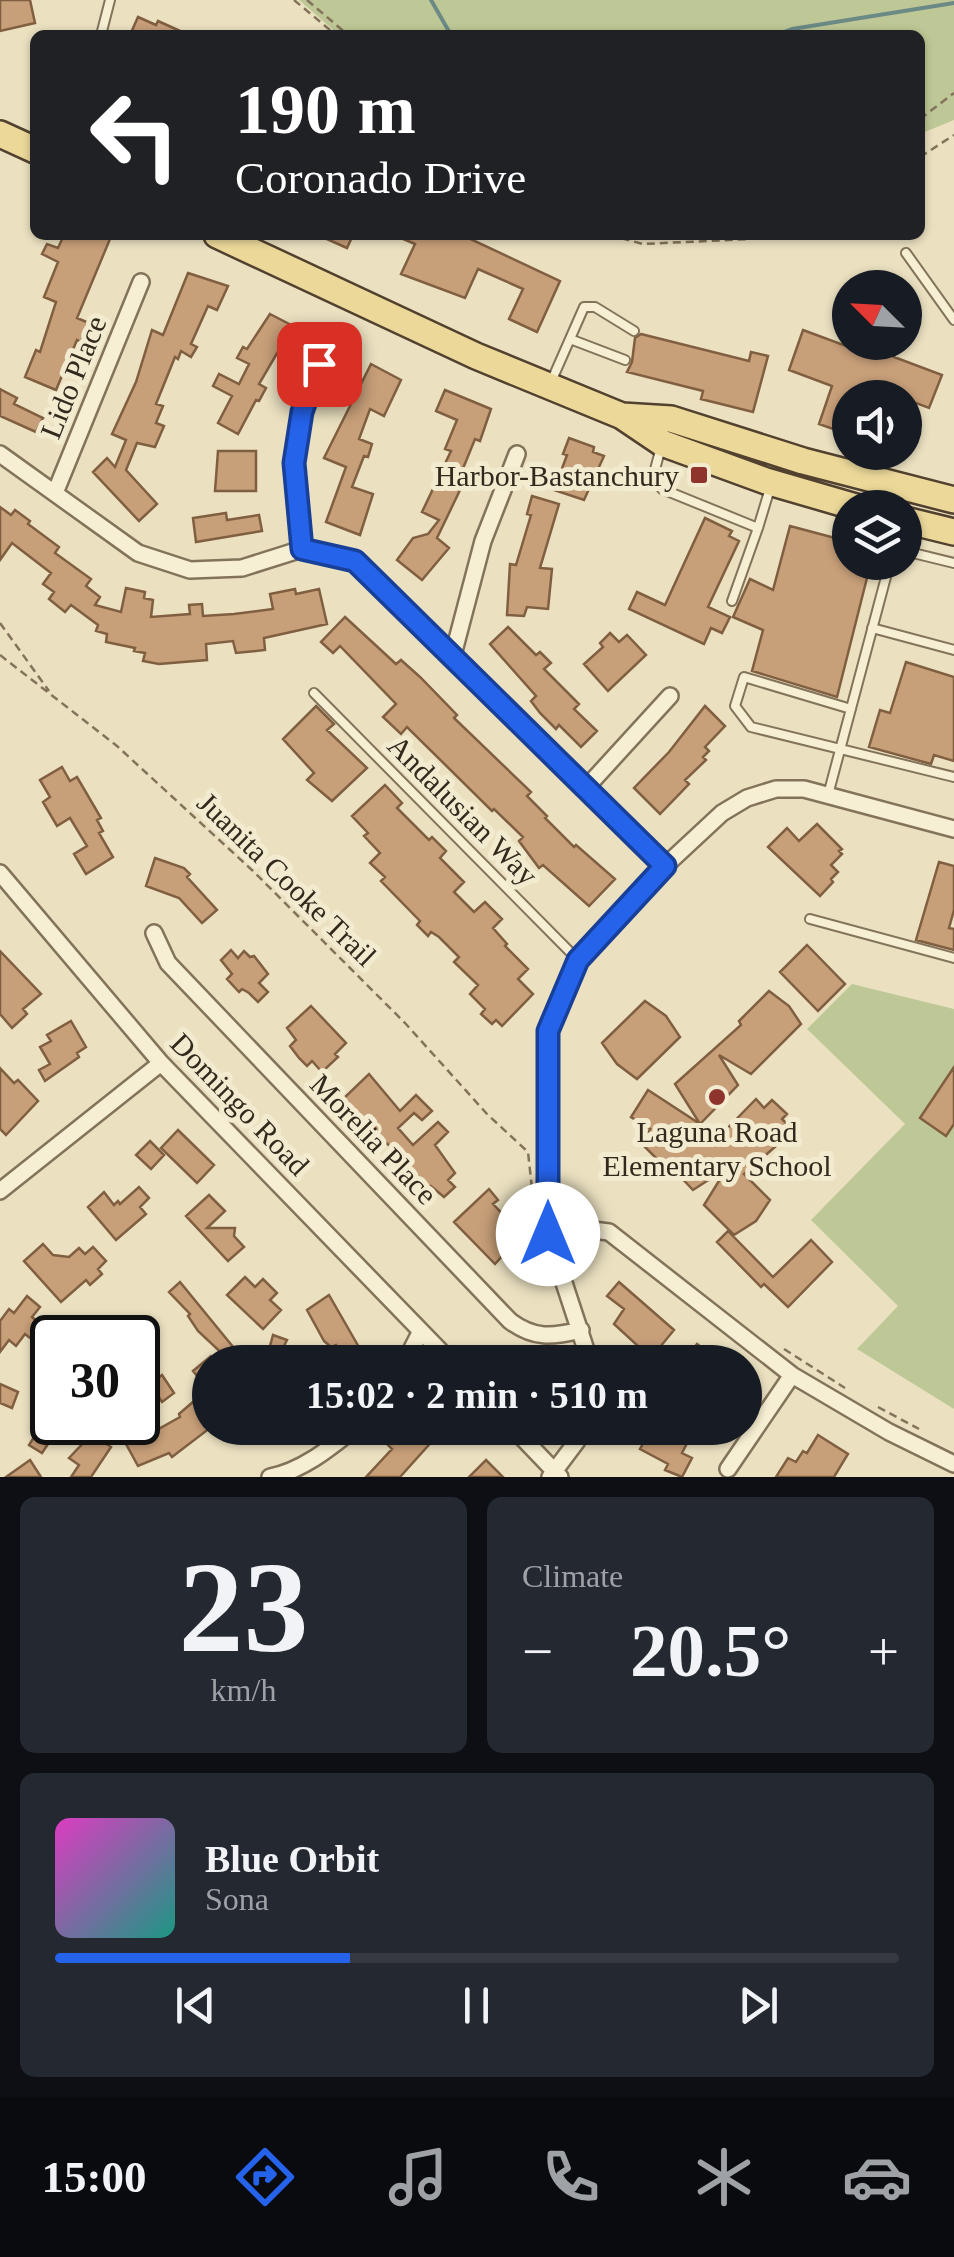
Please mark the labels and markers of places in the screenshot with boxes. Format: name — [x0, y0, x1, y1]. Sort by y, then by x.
pin — [277, 322, 362, 407]
place label: Harbor-Bastanchury — [435, 459, 679, 492]
marker: Harbor-Bastanchury — [688, 464, 710, 486]
marker: Laguna Road Elementary School — [706, 1086, 728, 1108]
place label: Laguna Road Elementary School — [602, 1115, 832, 1182]

